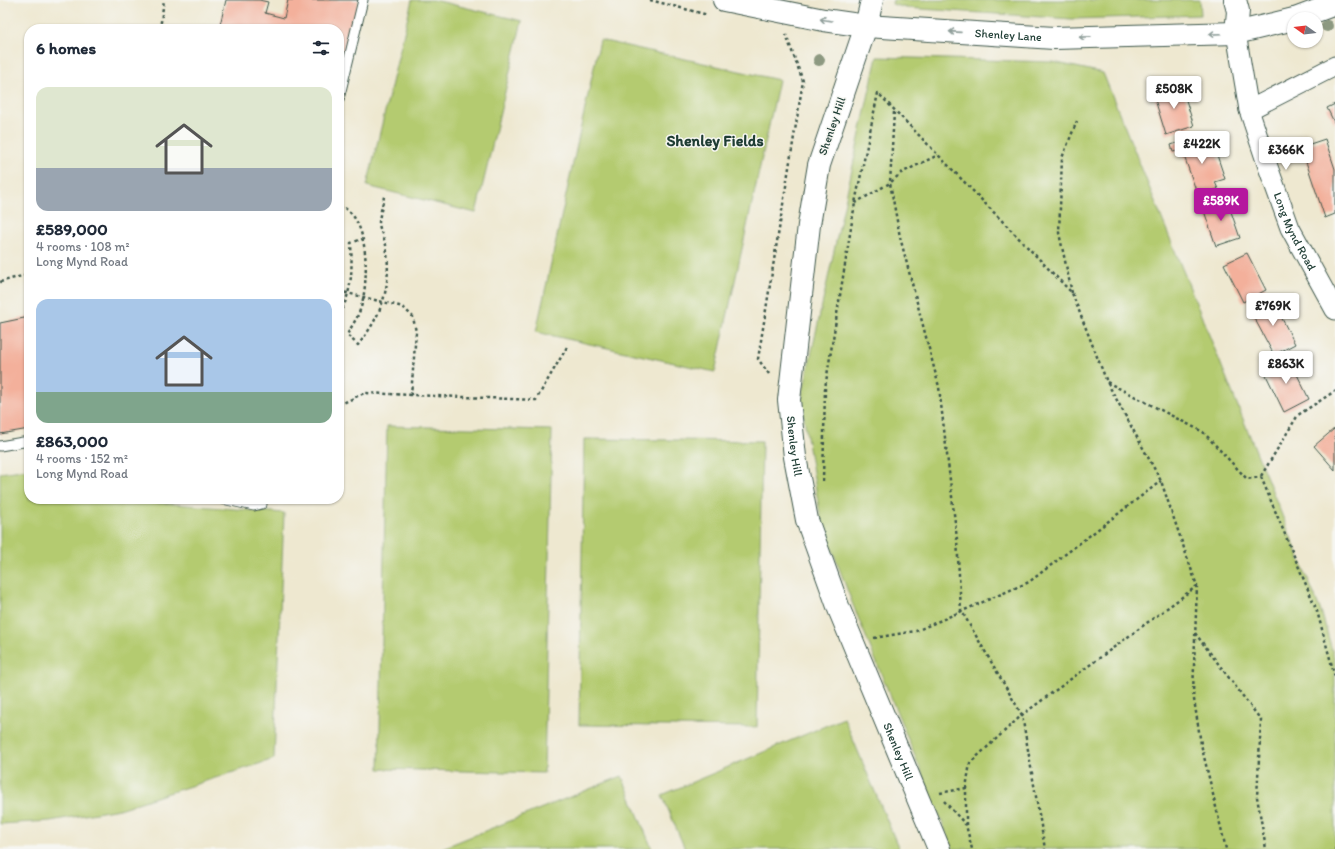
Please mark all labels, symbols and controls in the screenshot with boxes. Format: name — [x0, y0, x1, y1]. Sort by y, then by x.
north arrow — [1287, 12, 1323, 48]
map controls — [1287, 12, 1323, 48]
one-way arrow — [819, 16, 832, 24]
street label: Shenley Lane — [974, 26, 1043, 44]
one-way arrow — [949, 28, 962, 35]
one-way arrow — [1209, 30, 1222, 37]
one-way arrow — [1079, 33, 1092, 41]
icon: filters — [310, 37, 332, 59]
text: 6 homes — [36, 38, 96, 58]
pin: £508K — [1146, 76, 1202, 110]
text: £508K — [1155, 81, 1193, 96]
street label: Shenley Hill — [815, 94, 849, 157]
icon: home — [148, 113, 220, 185]
district label: Shenley Fields — [666, 131, 764, 151]
pin: £422K — [1174, 131, 1230, 165]
text: £422K — [1184, 136, 1220, 151]
pin: £366K — [1258, 137, 1314, 171]
text: £366K — [1268, 142, 1304, 157]
pin: £589K — [1193, 188, 1249, 222]
street label: Long Mynd Road — [1271, 190, 1319, 273]
text: £589K — [1203, 193, 1239, 208]
text: £589,000 — [36, 219, 108, 239]
text: 4 rooms · 108 m² — [36, 239, 130, 254]
text: Long Mynd Road — [36, 254, 128, 269]
pin: £769K — [1245, 293, 1301, 327]
text: £769K — [1255, 298, 1291, 313]
icon: home — [148, 325, 220, 397]
pin: £863K — [1258, 351, 1314, 385]
text: £863K — [1268, 356, 1304, 371]
street label: Shenley Hill — [784, 415, 806, 478]
text: £863,000 — [36, 431, 108, 451]
text: 4 rooms · 152 m² — [36, 451, 128, 466]
text: Long Mynd Road — [36, 466, 128, 481]
street label: Shenley Hill — [880, 721, 917, 783]

